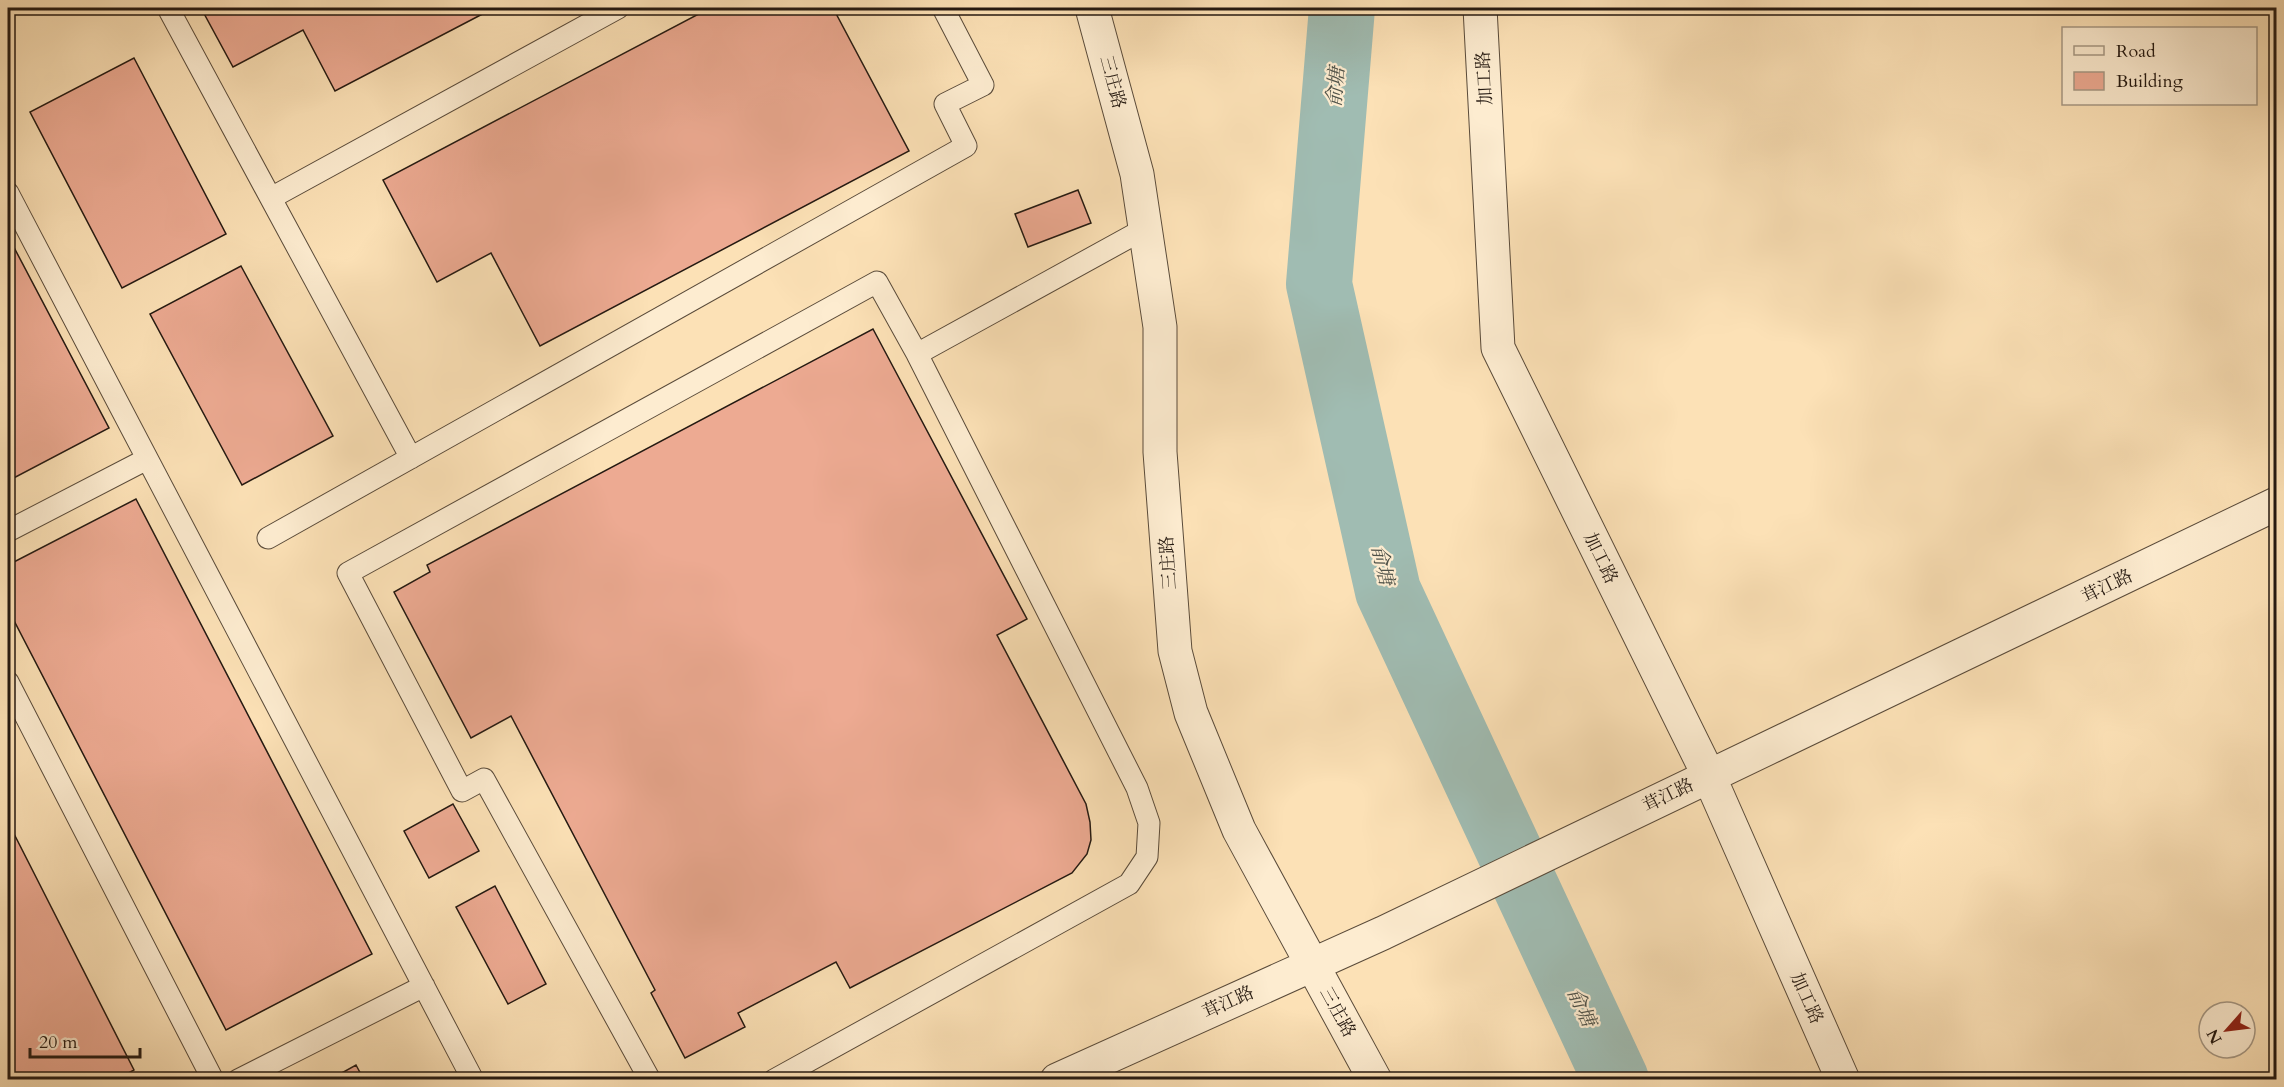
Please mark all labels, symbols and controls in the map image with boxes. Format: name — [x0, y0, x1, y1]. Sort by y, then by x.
legend — [2062, 27, 2257, 105]
text: Road — [2116, 39, 2156, 64]
street label: 加工路 — [1471, 50, 1498, 106]
street label: 三庄路 — [1093, 53, 1132, 111]
water label: 俞塘 — [1320, 63, 1351, 108]
text: Building — [2116, 69, 2184, 94]
street label: 加工路 — [1577, 528, 1624, 588]
street label: 三庄路 — [1154, 535, 1183, 591]
water label: 俞塘 — [1365, 543, 1401, 591]
street label: 茸江路 — [2077, 563, 2137, 610]
street label: 茸江路 — [1638, 772, 1698, 819]
street label: 加工路 — [1784, 968, 1829, 1028]
street label: 茸江路 — [1198, 980, 1258, 1025]
street label: 三庄路 — [1314, 983, 1362, 1042]
water label: 俞塘 — [1561, 983, 1604, 1034]
north arrow — [2197, 1000, 2257, 1060]
scale bar — [30, 1021, 140, 1059]
text: N — [2202, 1025, 2228, 1048]
text: 20 m — [39, 1030, 78, 1055]

